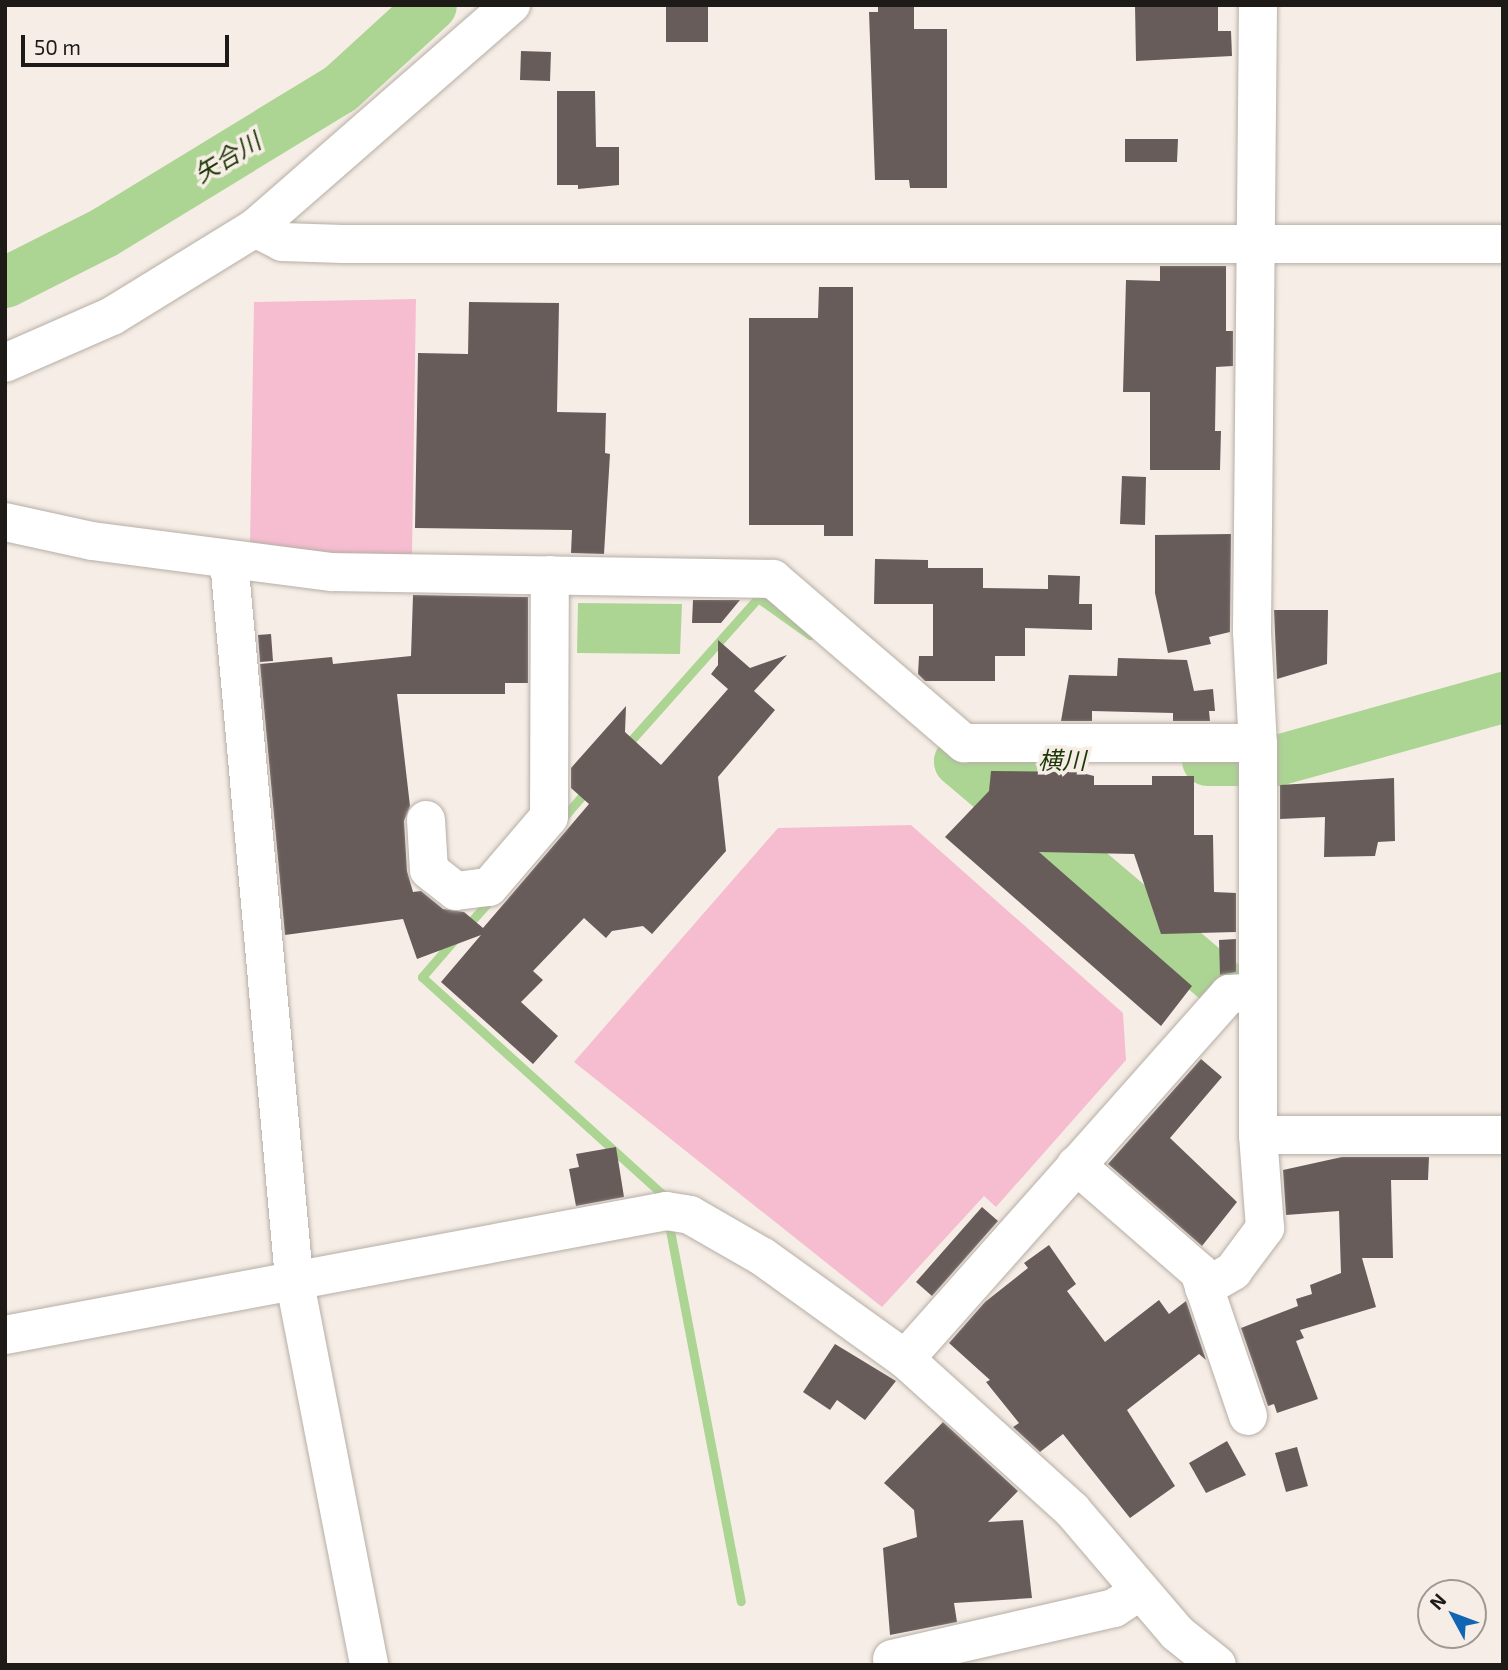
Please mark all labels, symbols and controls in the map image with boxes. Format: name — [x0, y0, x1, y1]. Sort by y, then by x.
scale bar — [24, 21, 233, 65]
text: 50 m — [34, 34, 81, 59]
water label: 矢合川 — [189, 126, 265, 188]
water label: 横川 — [1038, 746, 1086, 774]
north arrow — [1417, 1579, 1487, 1649]
text: N — [1424, 1588, 1450, 1614]

